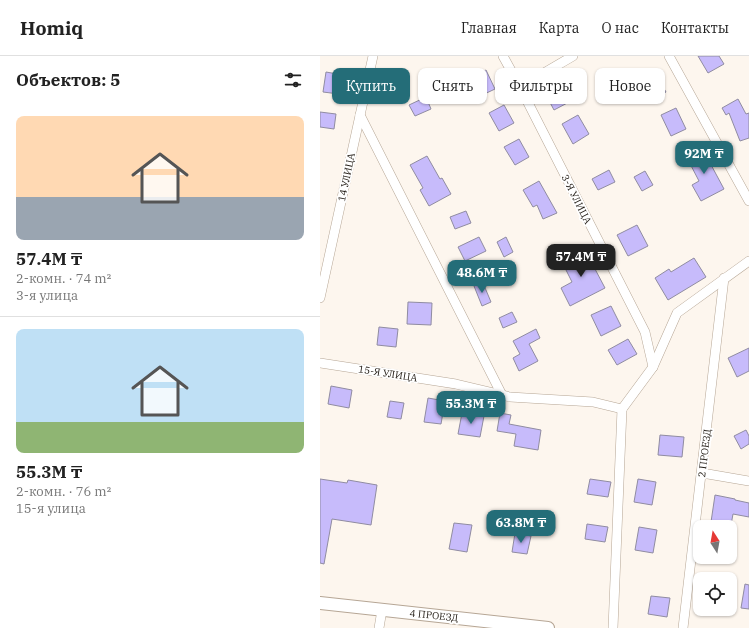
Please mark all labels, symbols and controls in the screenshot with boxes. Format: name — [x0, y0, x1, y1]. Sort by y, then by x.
text: Homiq — [20, 16, 83, 40]
text: Главная — [461, 19, 517, 37]
text: Карта — [539, 19, 580, 37]
text: О нас — [602, 19, 639, 37]
text: Контакты — [661, 19, 729, 37]
chip: Купить — [332, 68, 410, 104]
chip: Снять — [418, 68, 487, 104]
chip: Фильтры — [495, 68, 587, 104]
chip: Новое — [595, 68, 665, 104]
text: Объектов: 5 — [16, 69, 120, 91]
icon: filters — [282, 69, 304, 91]
pin: 92M ₸ — [676, 141, 732, 175]
icon: home — [124, 142, 196, 214]
text: 92M ₸ — [684, 145, 724, 162]
street label: 14 УЛИЦА — [335, 151, 358, 203]
street label: 3-Я УЛИЦА — [559, 172, 595, 226]
pin: 57.4M ₸ — [544, 244, 618, 278]
text: 57.4M ₸ — [16, 248, 83, 270]
text: 57.4M ₸ — [555, 248, 607, 265]
pin: 48.6M ₸ — [445, 260, 519, 294]
text: 48.6M ₸ — [456, 264, 508, 281]
text: 2-комн. · 74 m² — [16, 270, 111, 287]
text: 3-я улица — [16, 287, 78, 304]
icon: home — [124, 355, 196, 427]
street label: 15-Я УЛИЦА — [357, 362, 419, 385]
pin: 55.3M ₸ — [434, 391, 508, 425]
text: 55.3M ₸ — [445, 395, 497, 412]
street label: 2 ПРОЕЗД — [695, 428, 714, 478]
text: 55.3M ₸ — [16, 461, 83, 483]
text: 2-комн. · 76 m² — [16, 483, 111, 500]
text: 15-я улица — [16, 500, 86, 517]
pin: 63.8M ₸ — [484, 510, 558, 544]
text: 63.8M ₸ — [495, 514, 547, 531]
north arrow — [693, 520, 737, 564]
map controls — [693, 520, 737, 616]
button: locate — [693, 572, 737, 616]
street label: 4 ПРОЕЗД — [409, 606, 459, 625]

